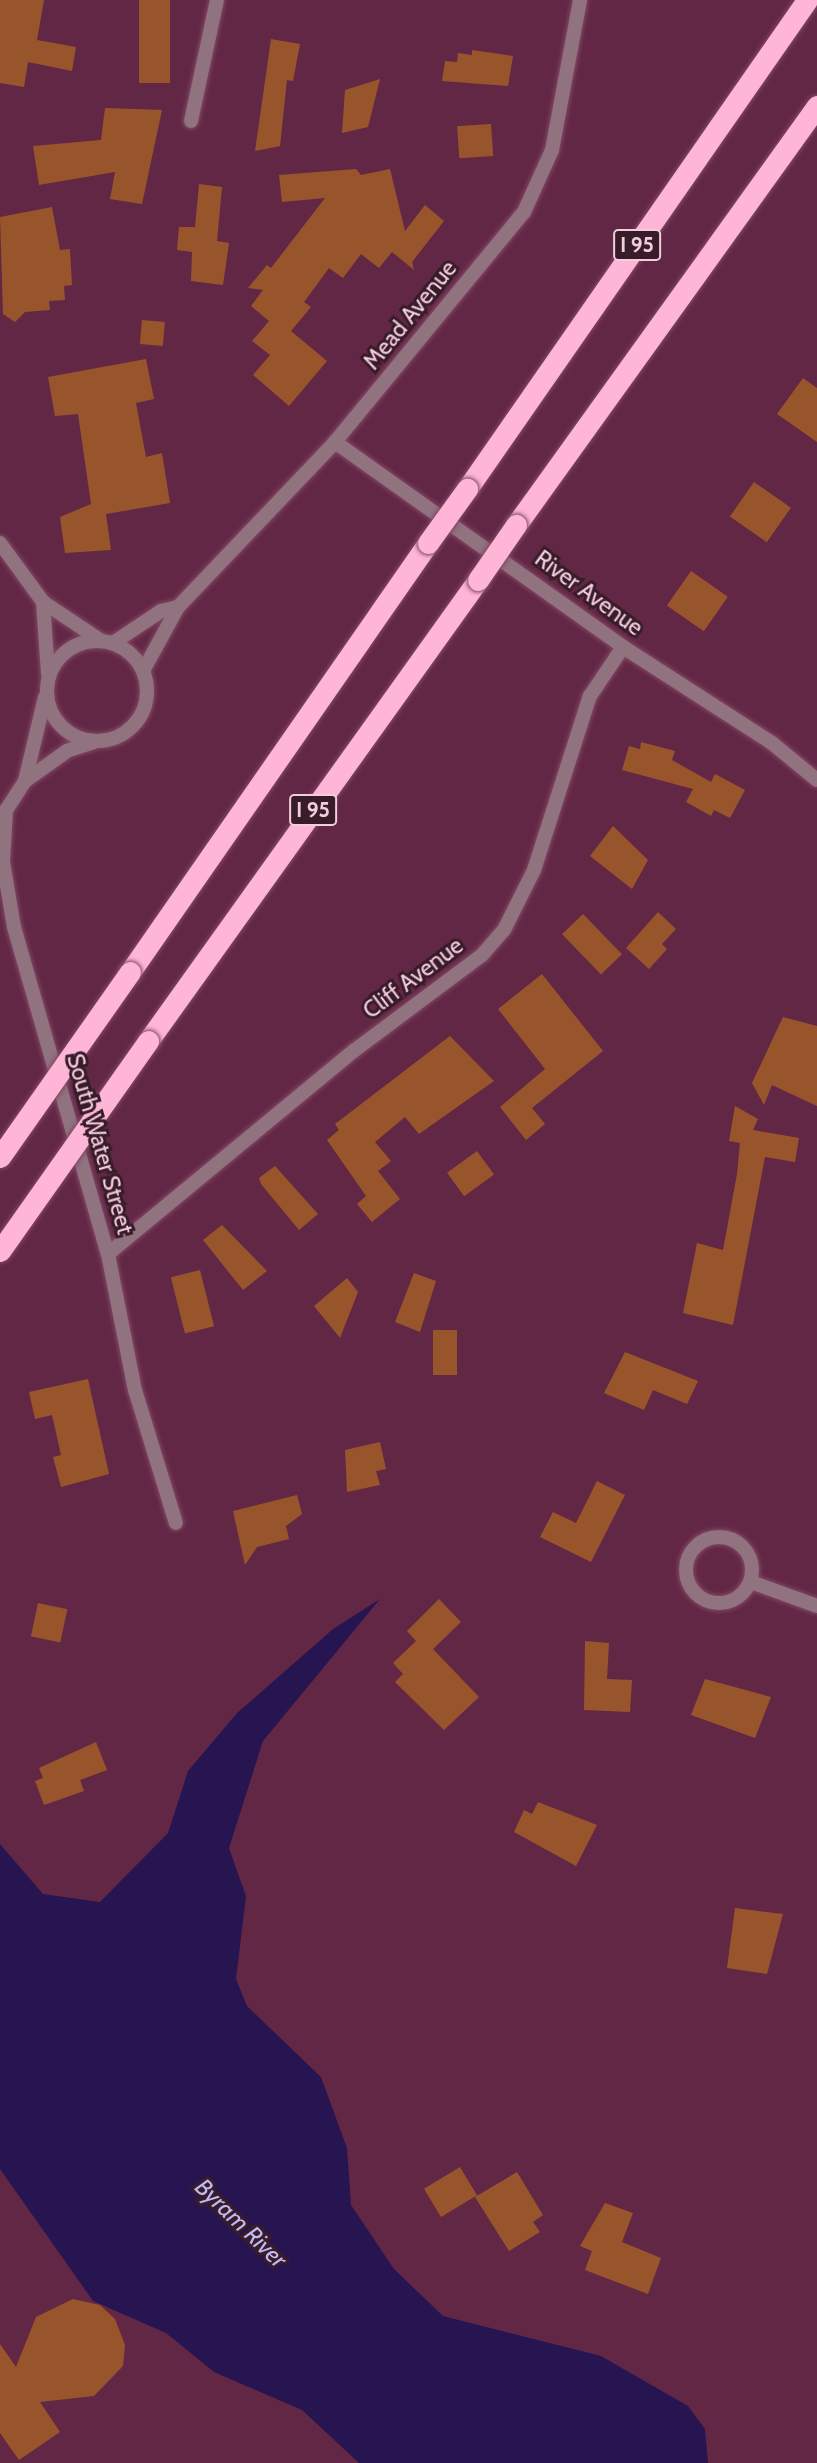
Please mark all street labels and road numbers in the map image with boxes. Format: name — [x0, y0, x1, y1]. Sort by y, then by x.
road number: I 95 — [612, 228, 662, 262]
street label: Mead Avenue — [358, 255, 462, 375]
street label: River Avenue — [530, 545, 648, 641]
road number: I 95 — [288, 792, 338, 828]
street label: Cliff Avenue — [358, 932, 468, 1024]
street label: South Water Street — [61, 1051, 139, 1237]

